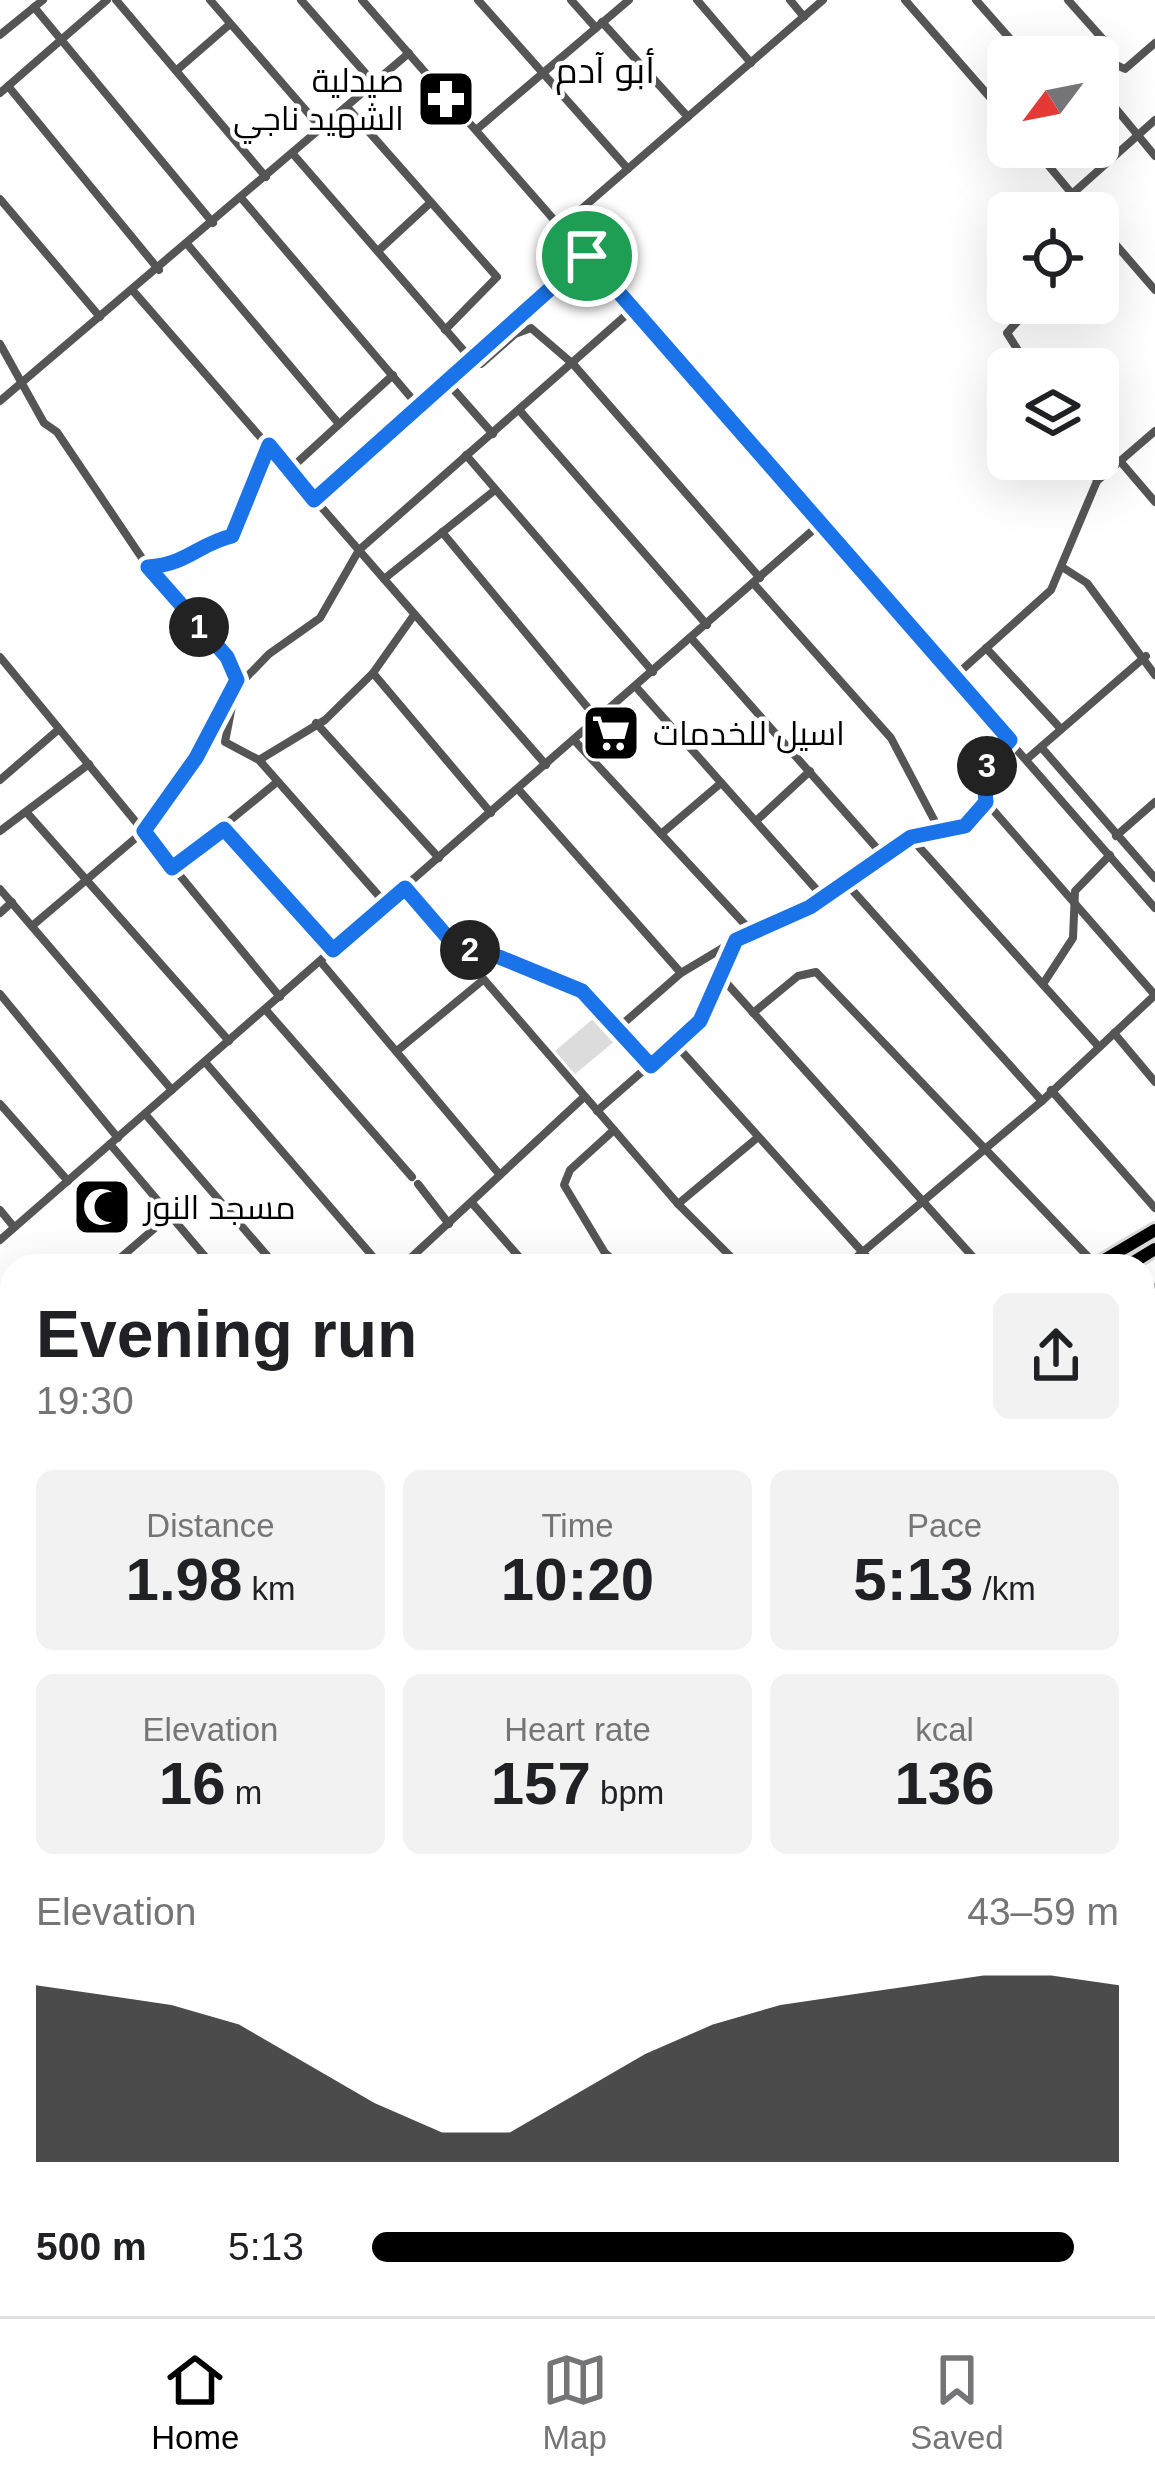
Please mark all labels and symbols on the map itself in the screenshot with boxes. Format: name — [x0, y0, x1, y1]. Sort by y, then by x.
north arrow — [987, 36, 1119, 168]
district label: أبو آدم — [555, 48, 655, 95]
place label: صيدلية الشهيد ناجي — [233, 62, 404, 144]
pharmacy icon: صيدلية الشهيد ناجي — [415, 68, 477, 130]
pin — [536, 205, 638, 307]
pin: 1 — [169, 597, 229, 657]
supermarket icon: اسيل للخدمات — [580, 702, 642, 764]
place label: اسيل للخدمات — [653, 715, 845, 754]
pin: 3 — [957, 736, 1017, 796]
pin: 2 — [440, 920, 500, 980]
mosque icon: مسجد النور — [71, 1176, 133, 1238]
place label: مسجد النور — [142, 1189, 296, 1227]

